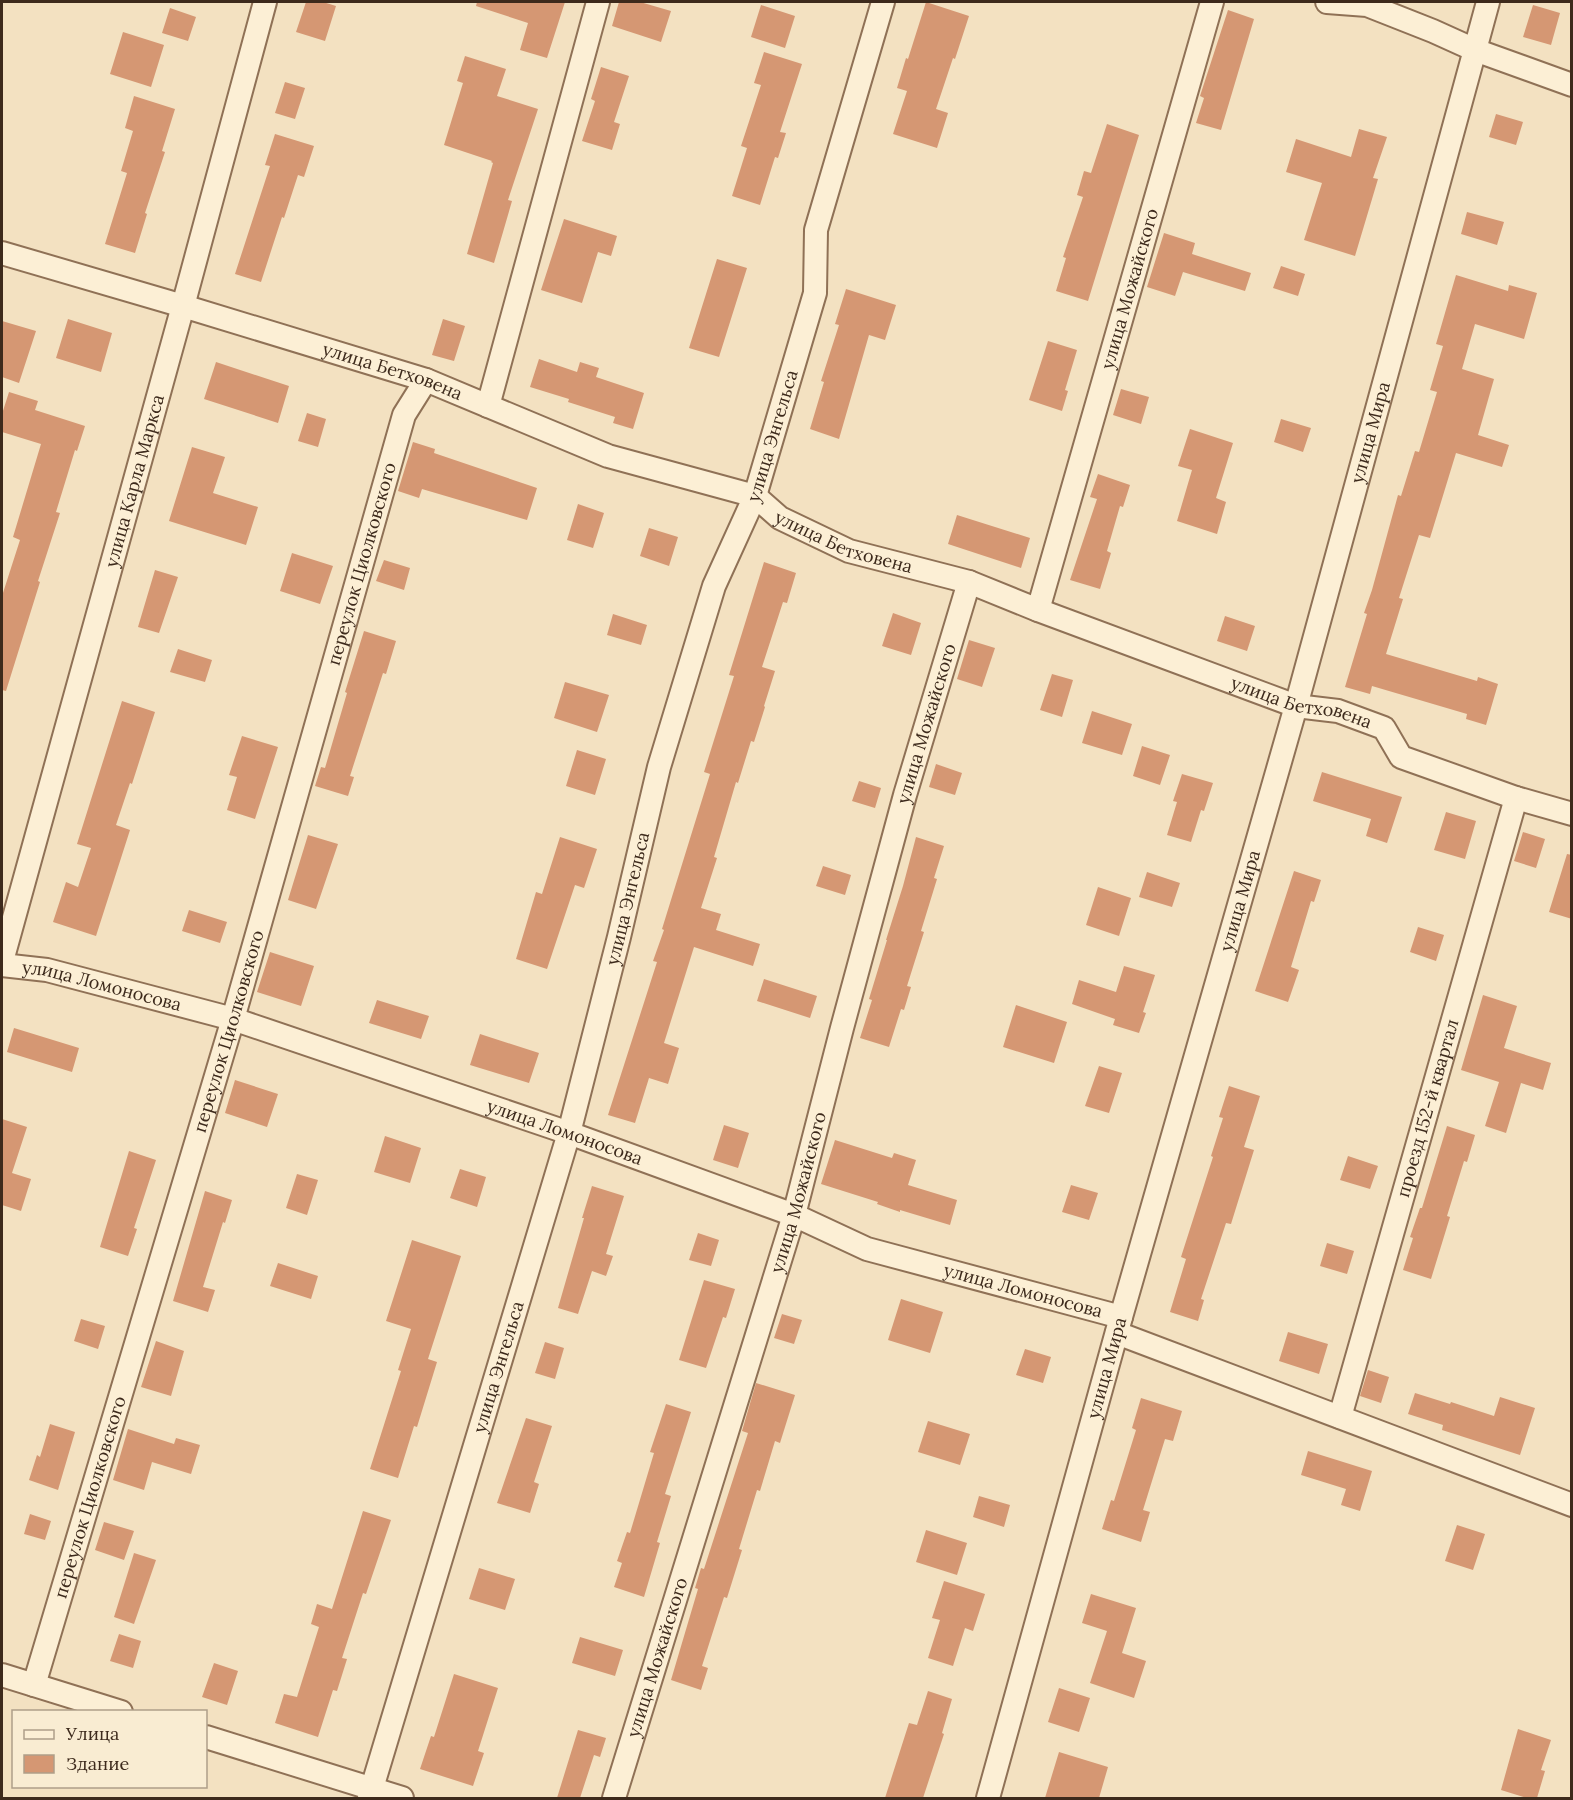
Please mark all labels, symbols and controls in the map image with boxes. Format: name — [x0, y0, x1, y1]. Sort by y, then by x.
street label: улица Можайского — [1095, 206, 1163, 372]
street label: улица Бетховена — [320, 337, 466, 405]
street label: улица Энгельса — [742, 367, 803, 506]
street label: улица Мира — [1345, 379, 1395, 486]
street label: улица Карла Маркса — [99, 392, 169, 570]
street label: переулок Циолковского — [322, 460, 401, 668]
street label: улица Бетховена — [771, 505, 915, 578]
street label: улица Можайского — [891, 641, 961, 806]
street label: улица Бетховена — [1228, 671, 1375, 733]
street label: улица Энгельса — [600, 830, 654, 968]
street label: улица Мира — [1214, 847, 1265, 954]
street label: переулок Циолковского — [188, 927, 269, 1135]
street label: улица Ломоносова — [21, 955, 184, 1016]
street label: проезд 152-й квартал — [1391, 1016, 1464, 1200]
street label: улица Ломоносова — [484, 1094, 646, 1170]
street label: улица Можайского — [765, 1109, 831, 1276]
street label: улица Ломоносова — [941, 1258, 1105, 1323]
street label: улица Энгельса — [467, 1298, 529, 1436]
street label: улица Мира — [1081, 1315, 1131, 1421]
street label: переулок Циолковского — [49, 1393, 131, 1601]
street label: улица Можайского — [621, 1575, 692, 1740]
legend — [12, 1710, 207, 1788]
text: Улица — [65, 1722, 119, 1745]
text: Здание — [66, 1752, 129, 1775]

